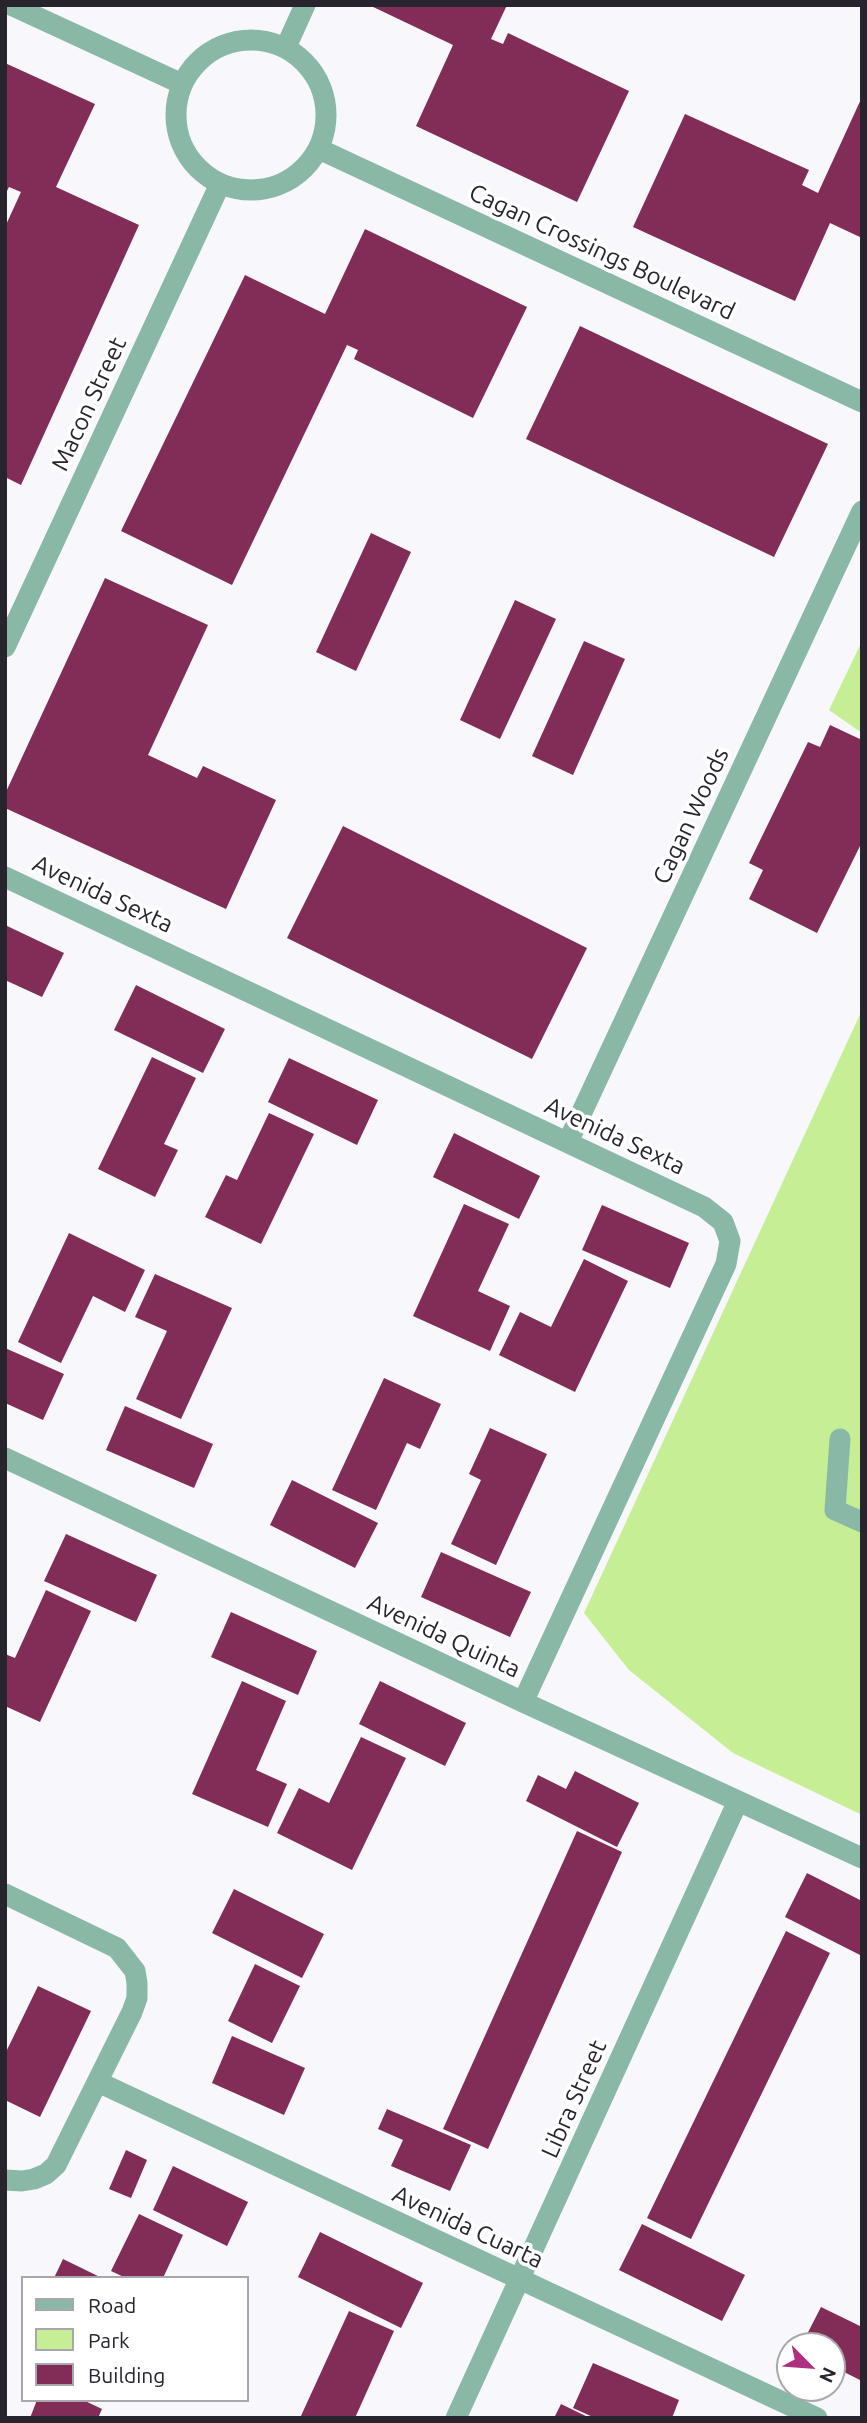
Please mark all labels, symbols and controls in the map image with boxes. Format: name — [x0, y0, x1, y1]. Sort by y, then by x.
street label: Cagan Crossings Boulevard — [465, 178, 739, 326]
street label: Macon Street — [45, 332, 133, 476]
street label: Cagan Woods — [647, 743, 735, 889]
street label: Avenida Sexta — [28, 849, 178, 939]
street label: Avenida Sexta — [540, 1091, 690, 1181]
street label: Avenida Quinta — [363, 1588, 525, 1684]
street label: Libra Street — [535, 2036, 613, 2162]
street label: Avenida Cuarta — [388, 2180, 548, 2274]
legend — [21, 2276, 248, 2402]
text: Road — [88, 2293, 136, 2317]
text: Park — [88, 2328, 130, 2352]
north arrow — [776, 2332, 846, 2402]
text: Building — [88, 2363, 165, 2387]
text: N — [815, 2364, 841, 2386]

